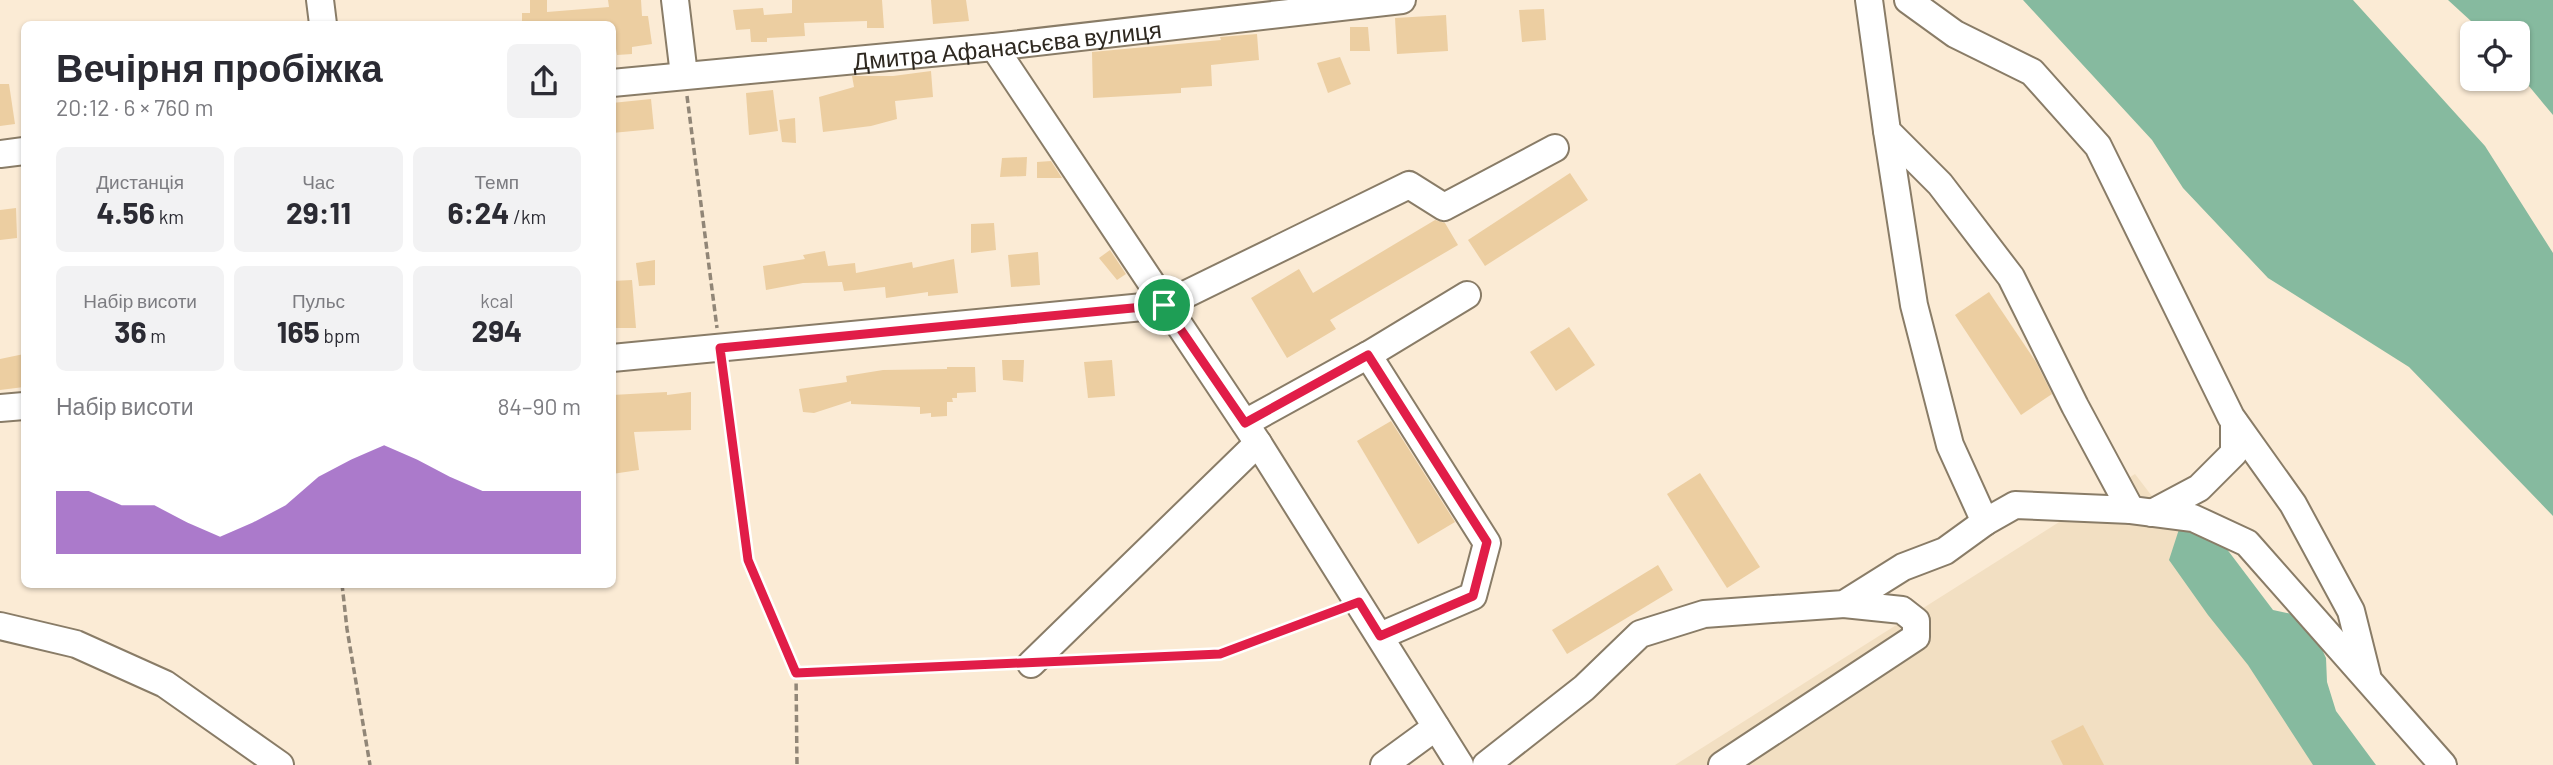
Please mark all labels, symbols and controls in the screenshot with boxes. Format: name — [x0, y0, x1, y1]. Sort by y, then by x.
street label: Дмитра Афанасьєва вулиця — [852, 13, 1163, 75]
map controls — [2460, 21, 2530, 91]
button: locate — [2460, 21, 2530, 91]
text: Вечірня пробіжка — [56, 44, 383, 90]
button: share — [507, 44, 581, 118]
text: 20:12 · 6 × 760 m — [56, 93, 214, 121]
text: Дистанція — [96, 170, 184, 193]
text: Час — [302, 170, 335, 193]
text: Темп — [475, 170, 519, 193]
text: 4.56 — [96, 194, 155, 230]
text: 29:11 — [286, 194, 351, 230]
text: 6:24 — [448, 194, 509, 230]
text: km — [155, 205, 184, 228]
text: /km — [509, 205, 546, 228]
pin — [1134, 275, 1194, 335]
icon: arrive — [1145, 286, 1183, 324]
text: Набір висоти — [83, 289, 197, 312]
text: Пульс — [292, 289, 345, 312]
text: kcal — [480, 289, 513, 312]
text: 294 — [471, 312, 522, 348]
text: 36 — [114, 313, 147, 349]
text: 165 — [277, 313, 320, 349]
text: m — [147, 324, 166, 347]
text: bpm — [320, 324, 360, 347]
text: Набір висоти — [56, 392, 194, 420]
text: 84–90 m — [497, 392, 581, 420]

